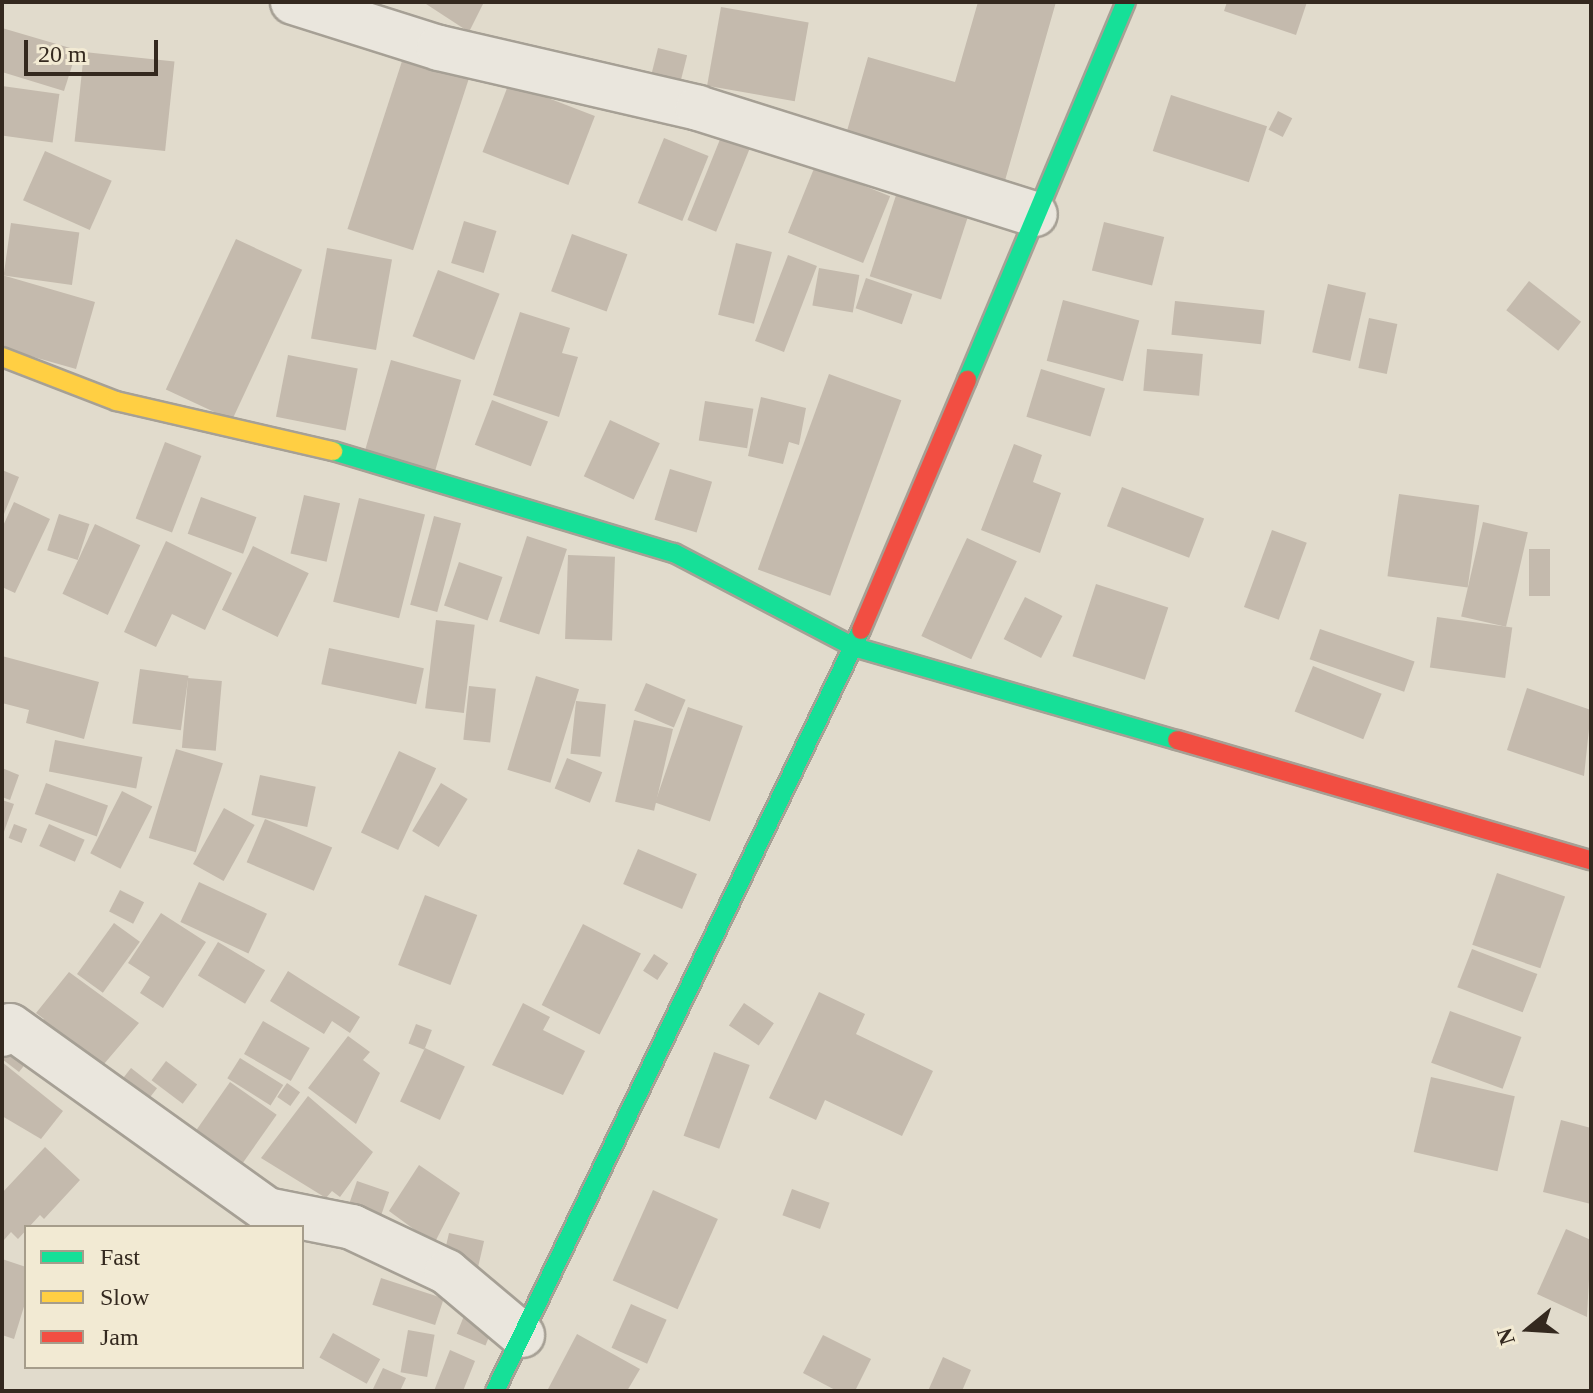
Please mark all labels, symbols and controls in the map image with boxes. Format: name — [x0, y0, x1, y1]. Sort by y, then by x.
scale bar — [28, 24, 162, 74]
text: 20 m — [38, 41, 87, 67]
legend — [24, 1225, 304, 1369]
text: Fast — [100, 1244, 140, 1270]
text: Slow — [100, 1284, 149, 1310]
north arrow — [1489, 1289, 1569, 1369]
text: Jam — [100, 1324, 139, 1350]
text: N — [1491, 1325, 1520, 1348]

